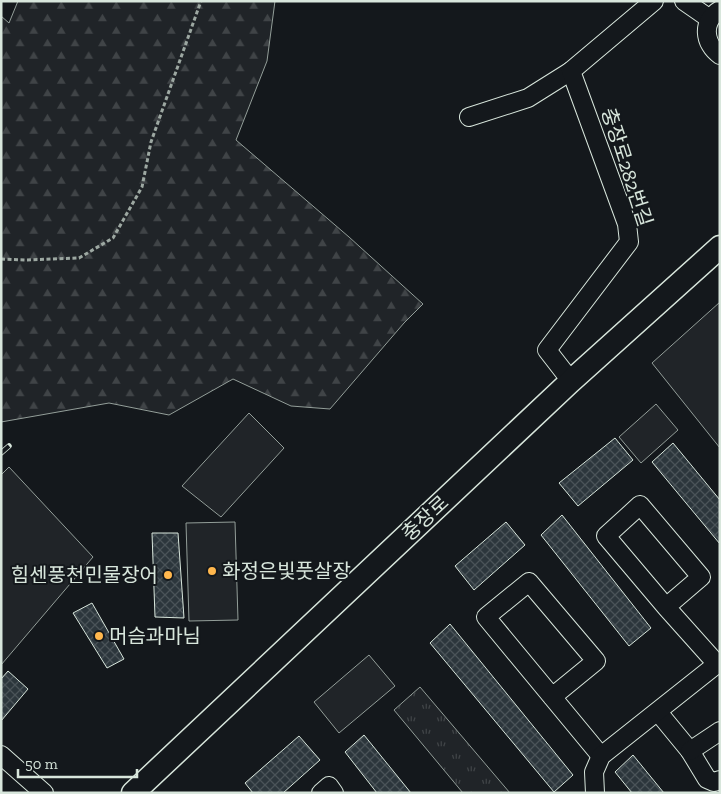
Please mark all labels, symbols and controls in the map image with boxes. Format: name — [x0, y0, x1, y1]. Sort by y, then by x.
street label: 충장로282번길 — [597, 105, 657, 229]
street label: 충장로 — [397, 490, 453, 546]
place label: 화정은빛풋살장 — [222, 559, 351, 583]
place label: 힘센풍천민물장어 — [11, 563, 158, 587]
marker: 화정은빛풋살장 — [206, 565, 218, 577]
marker: 힘센풍천민물장어 — [162, 569, 174, 581]
place label: 머슴과마님 — [109, 624, 201, 648]
marker: 머슴과마님 — [93, 630, 105, 642]
scale bar — [18, 746, 136, 778]
text: 50 m — [25, 755, 58, 773]

